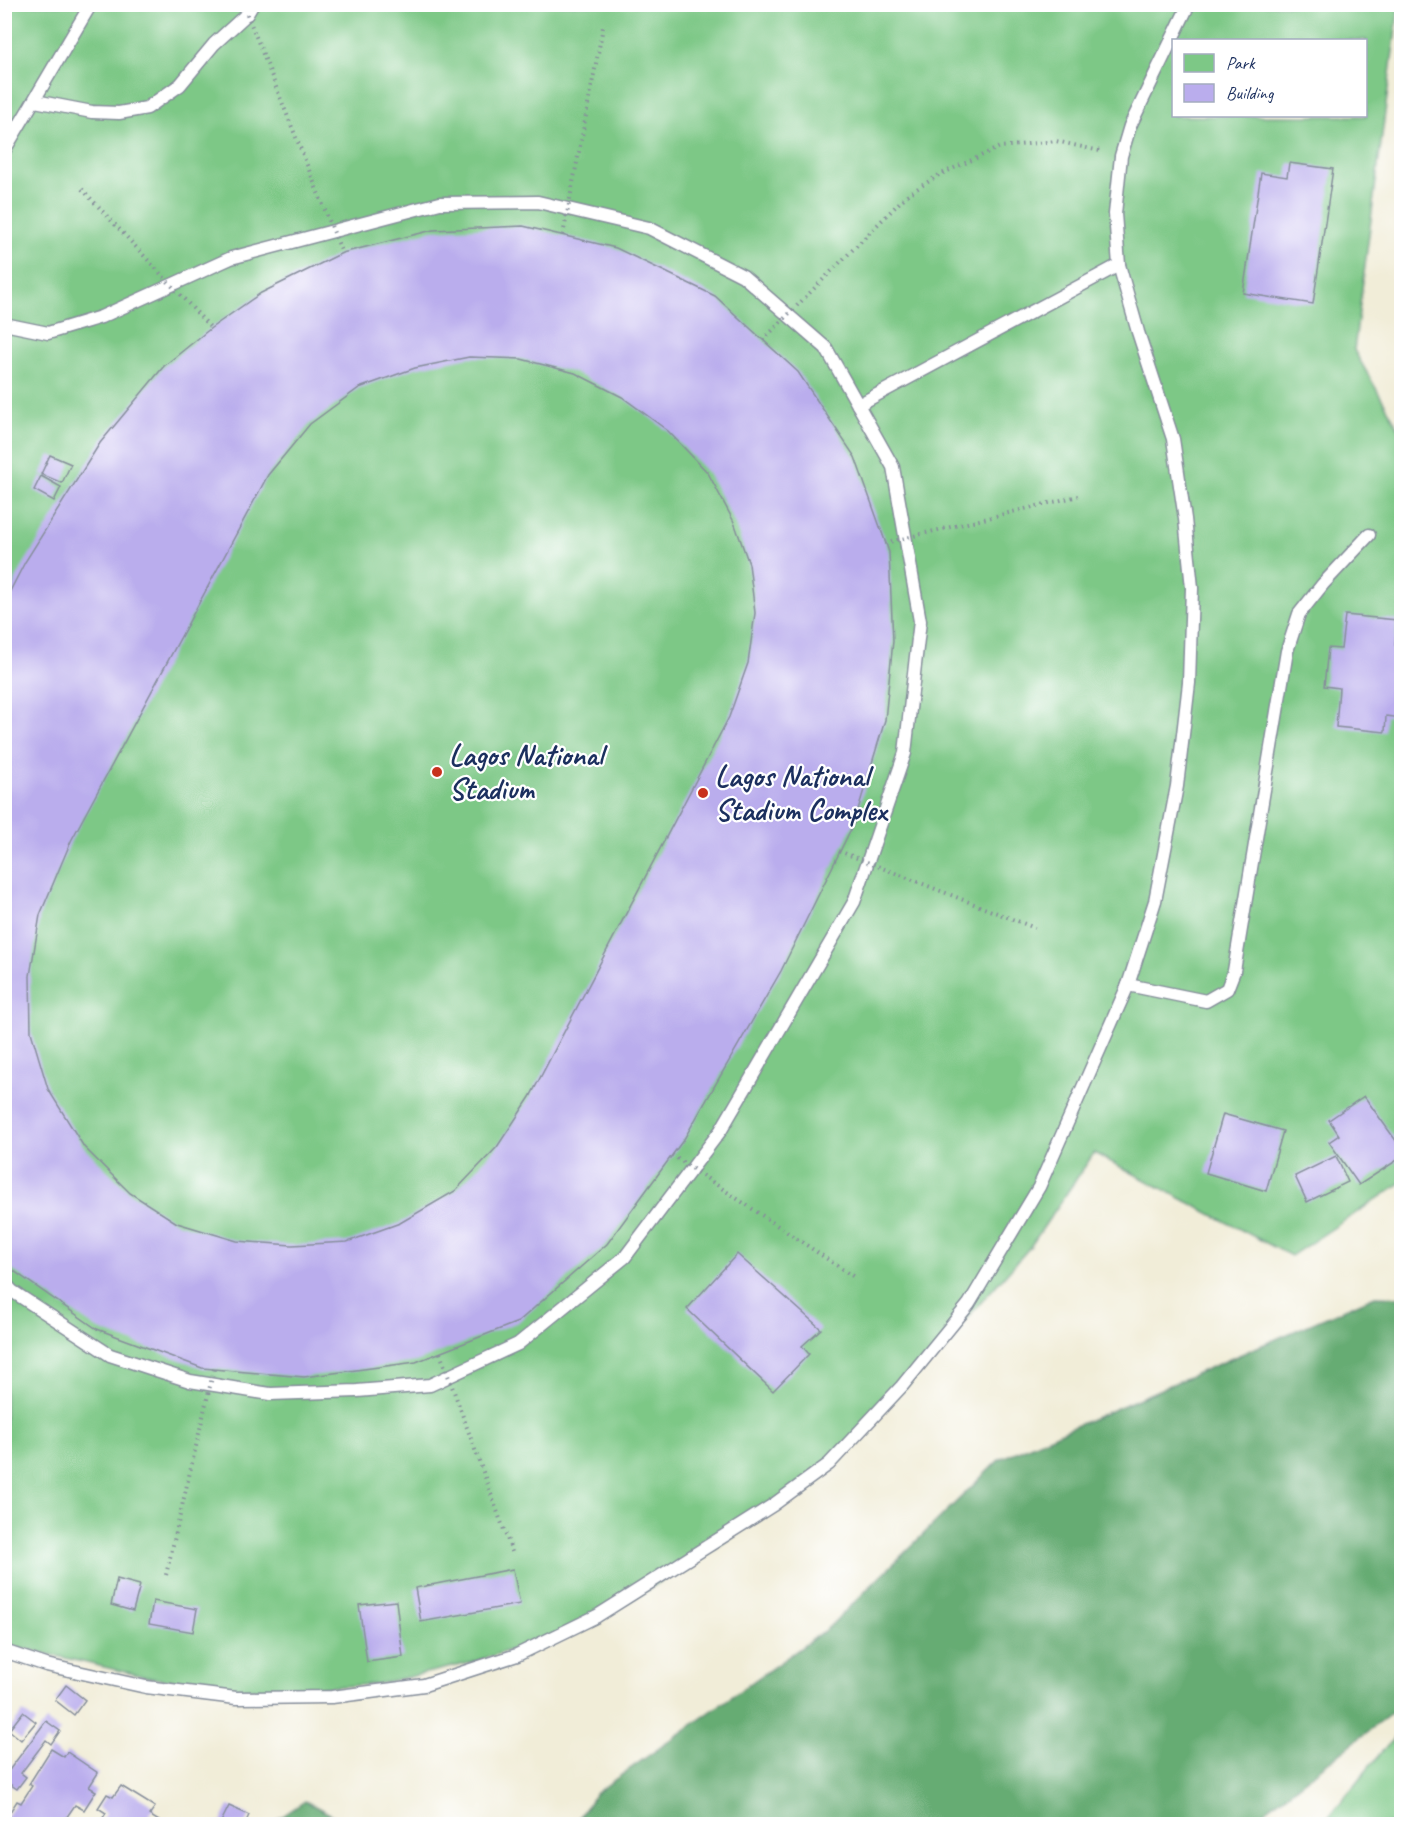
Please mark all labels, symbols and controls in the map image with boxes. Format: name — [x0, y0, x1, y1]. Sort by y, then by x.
legend — [1172, 39, 1367, 117]
text: Park — [1226, 52, 1256, 74]
text: Building — [1226, 82, 1275, 104]
place label: Lagos National Stadium — [449, 736, 609, 808]
place label: Lagos National Stadium Complex — [715, 757, 889, 829]
marker: Lagos National Stadium — [430, 765, 444, 779]
marker: Lagos National Stadium Complex — [696, 786, 710, 800]

